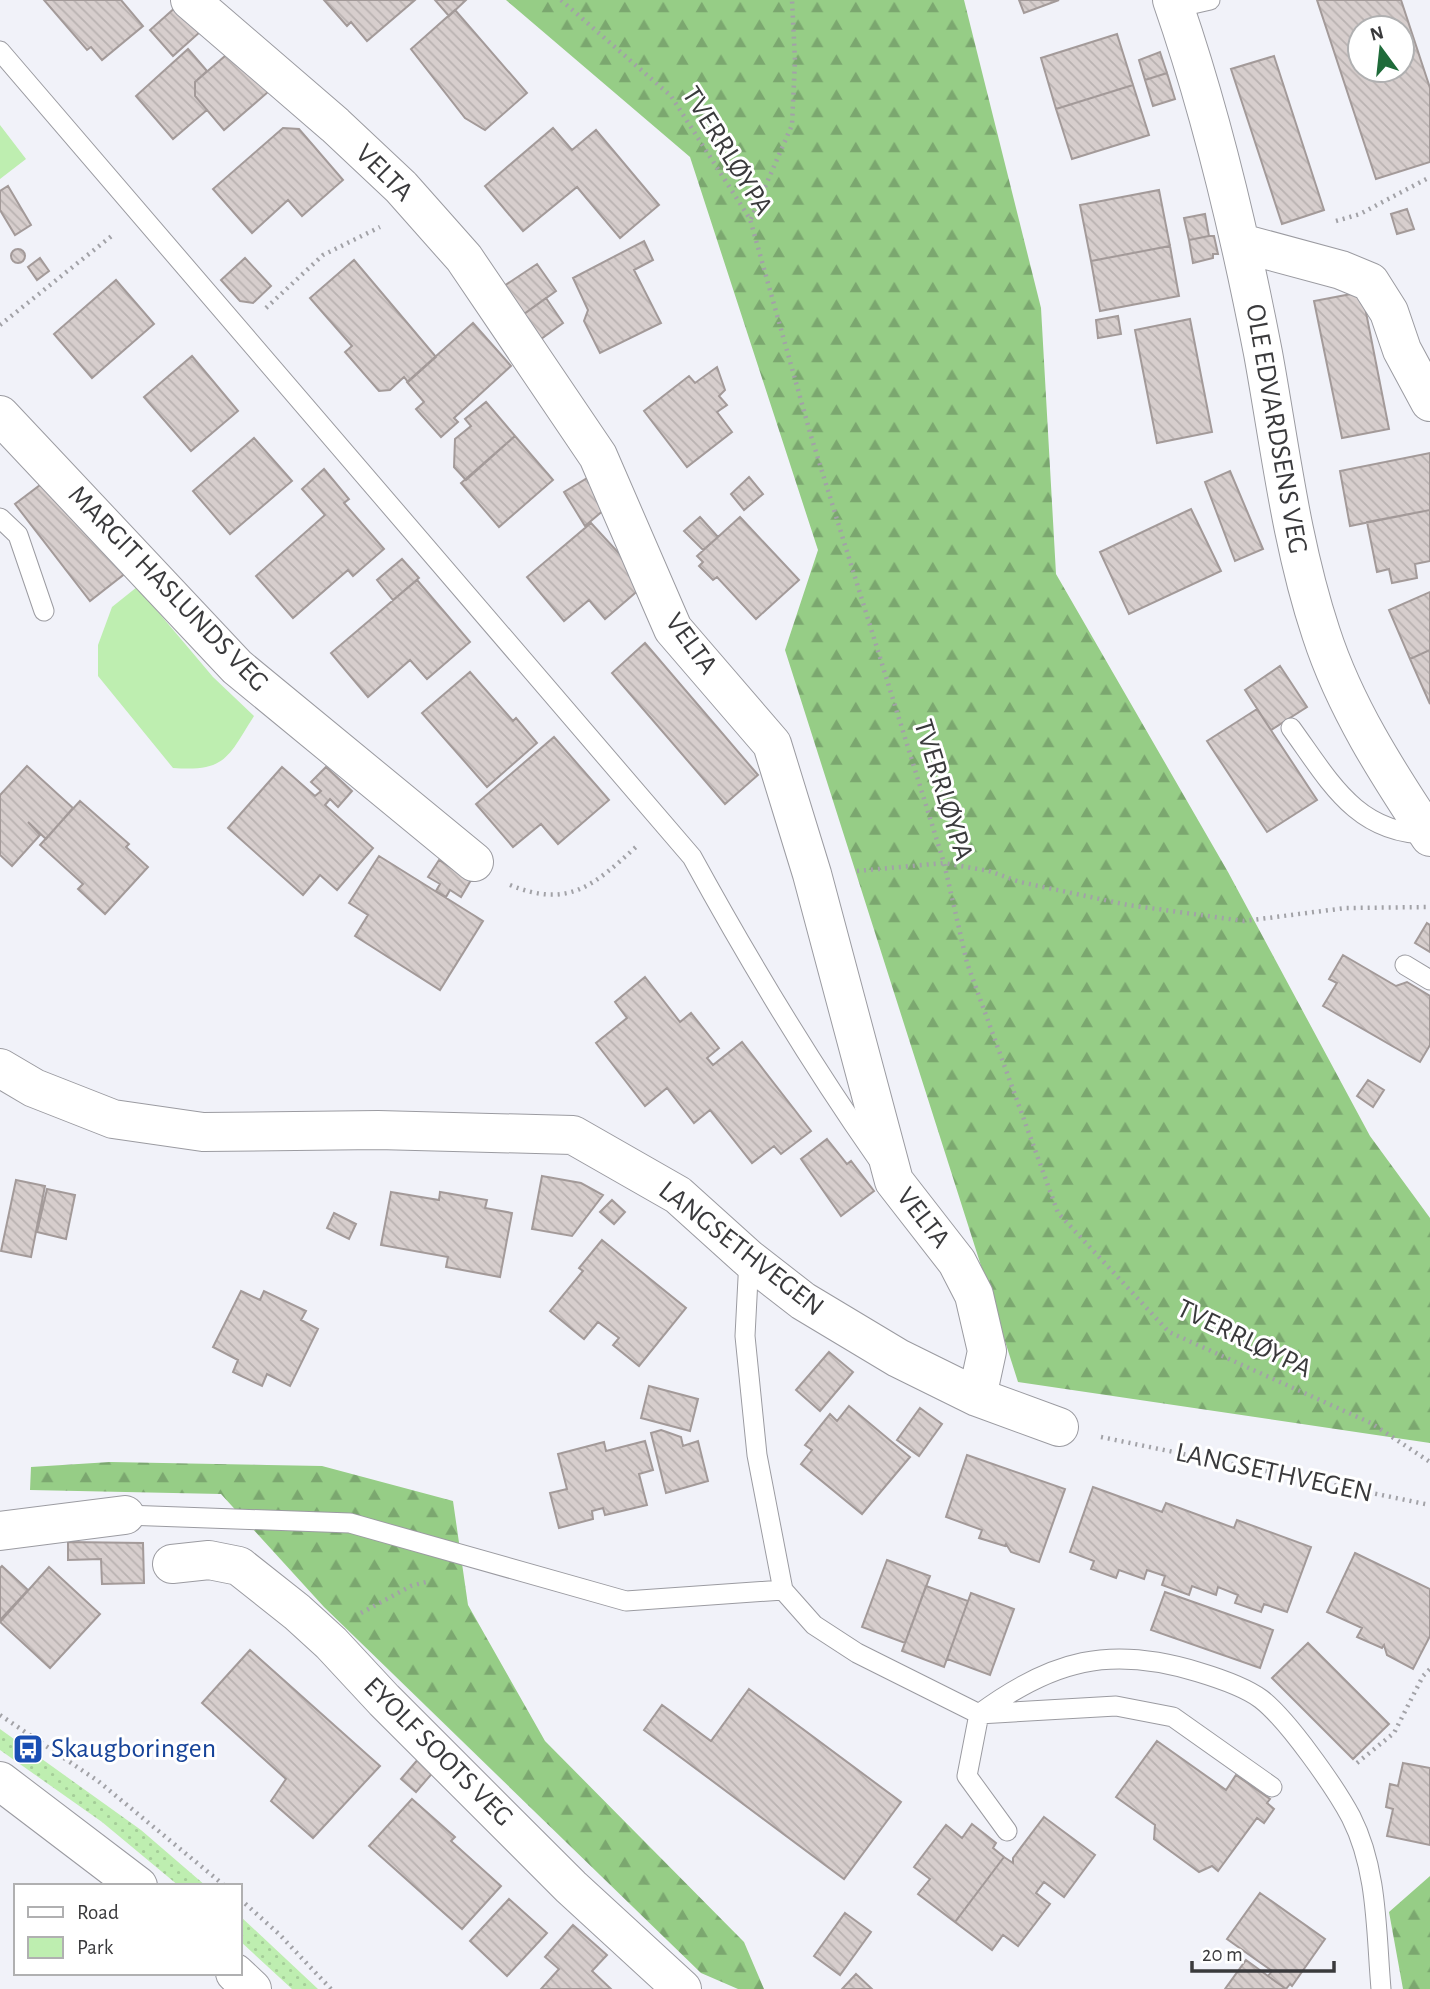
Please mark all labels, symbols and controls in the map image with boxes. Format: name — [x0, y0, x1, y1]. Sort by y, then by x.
north arrow — [1346, 14, 1416, 84]
text: N — [1368, 23, 1386, 45]
street label: TVERRLØYPA — [677, 82, 777, 220]
street label: VELTA — [350, 139, 418, 207]
street label: OLE EDVARDSENS VEG — [1240, 302, 1312, 556]
street label: MARGIT HASLUNDS VEG — [63, 481, 273, 697]
street label: VELTA — [660, 608, 722, 680]
street label: TVERRLØYPA — [908, 716, 978, 864]
street label: LANGSETHVEGEN — [653, 1176, 829, 1322]
street label: VELTA — [891, 1183, 955, 1253]
street label: TVERRLØYPA — [1172, 1294, 1316, 1384]
street label: LANGSETHVEGEN — [1173, 1438, 1375, 1508]
street label: EYOLF SOOTS VEG — [358, 1672, 518, 1832]
bus stop icon: Skaugboringen — [11, 1732, 45, 1766]
place label: Skaugboringen — [51, 1735, 216, 1763]
legend — [14, 1884, 242, 1975]
text: Road — [77, 1902, 119, 1923]
scale bar — [1192, 1930, 1334, 1974]
text: Park — [77, 1937, 114, 1958]
text: 20 m — [1202, 1944, 1243, 1965]

